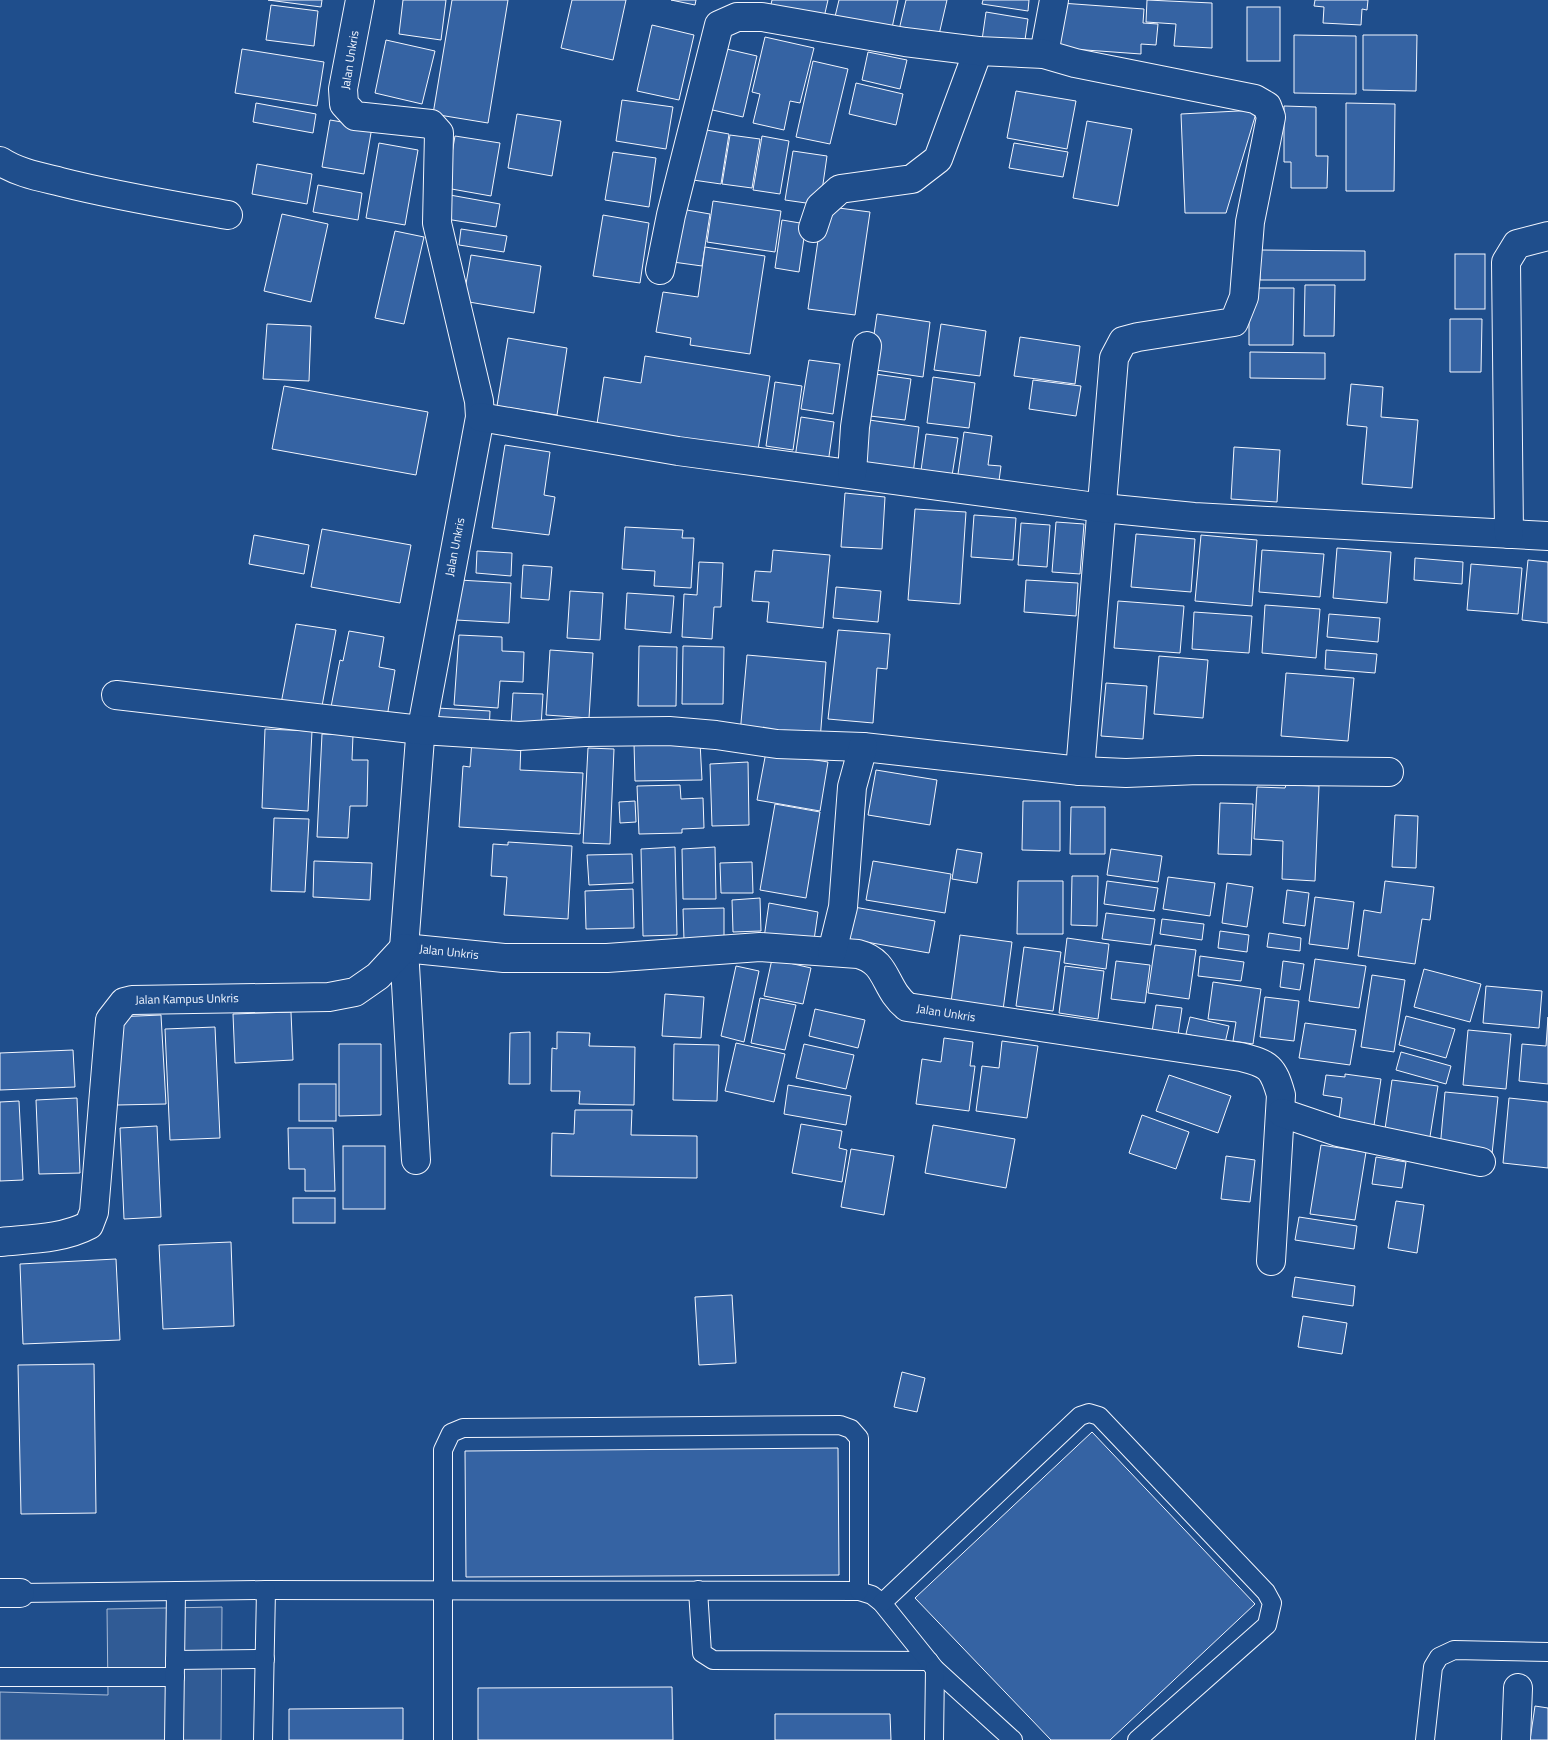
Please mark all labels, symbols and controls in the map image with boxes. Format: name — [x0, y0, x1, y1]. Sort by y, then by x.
street label: Jalan Unkris — [335, 29, 364, 91]
street label: Jalan Unkris — [439, 515, 470, 578]
street label: Jalan Unkris — [418, 939, 480, 964]
street label: Jalan Kampus Unkris — [135, 988, 239, 1009]
street label: Jalan Unkris — [915, 998, 977, 1027]

